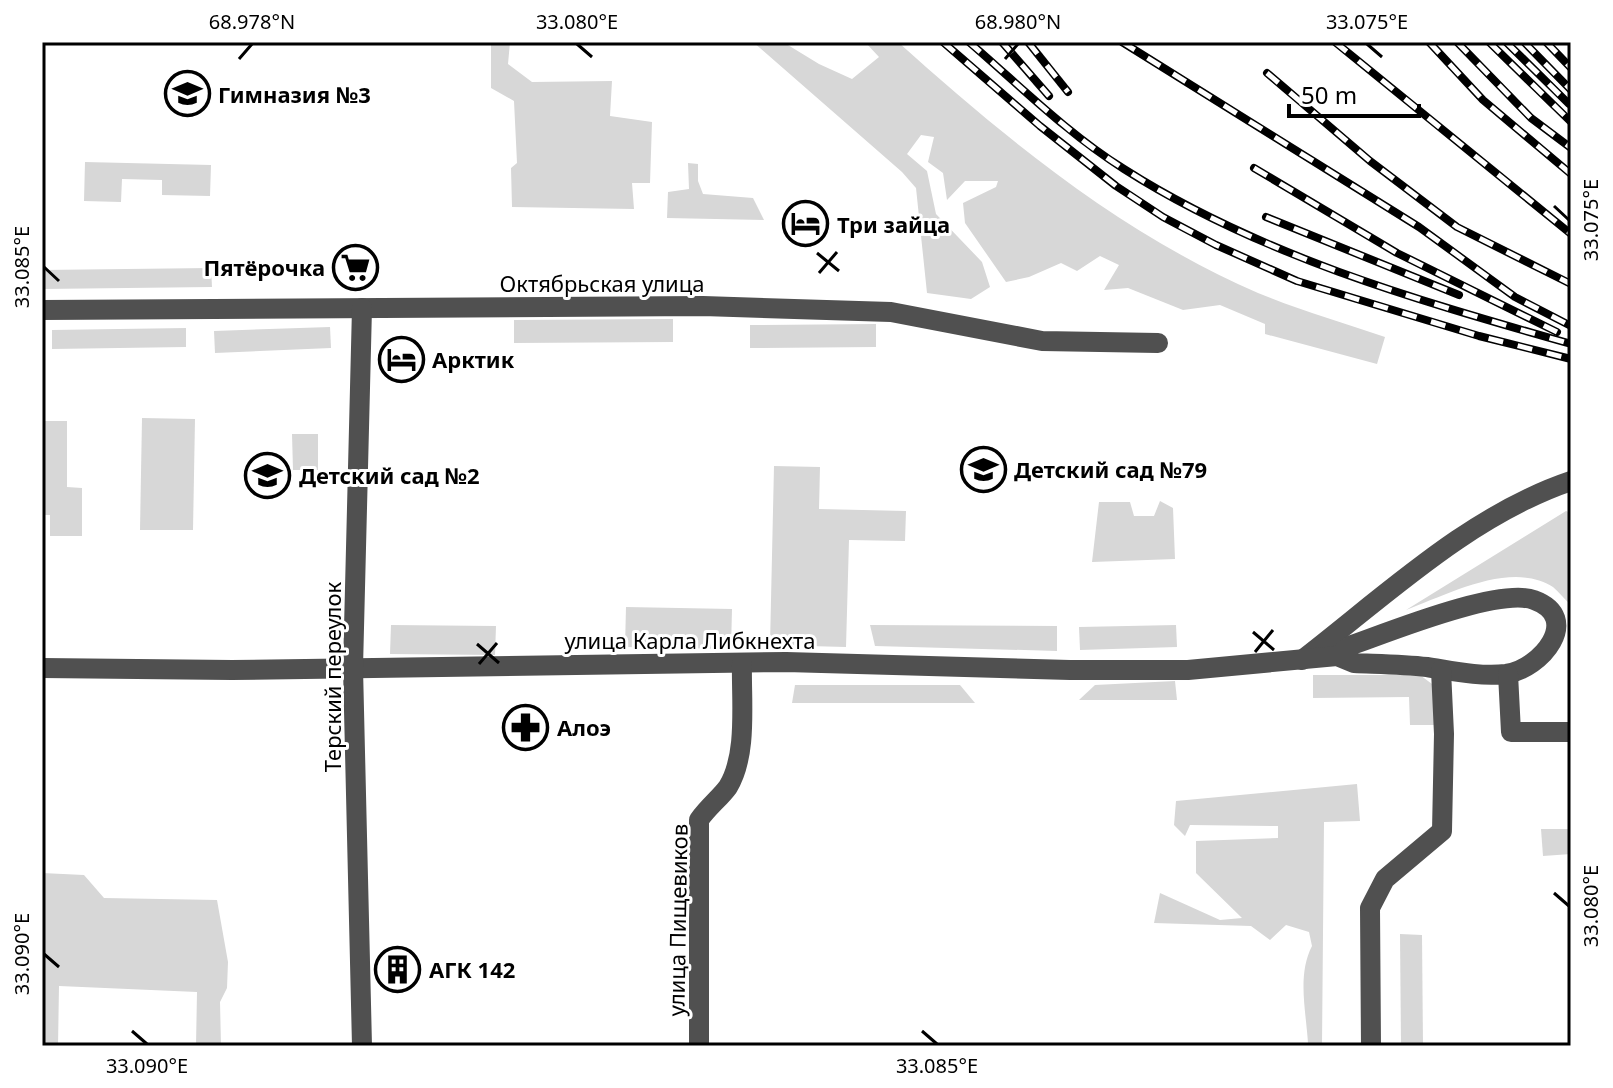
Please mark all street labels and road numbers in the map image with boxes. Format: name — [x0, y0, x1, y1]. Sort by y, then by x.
street label: Октябрьская улица — [500, 268, 704, 298]
street label: Терский переулок — [317, 581, 347, 772]
street label: улица Карла Либкнехта — [565, 625, 815, 655]
street label: улица Пищевиков — [660, 823, 694, 1017]

